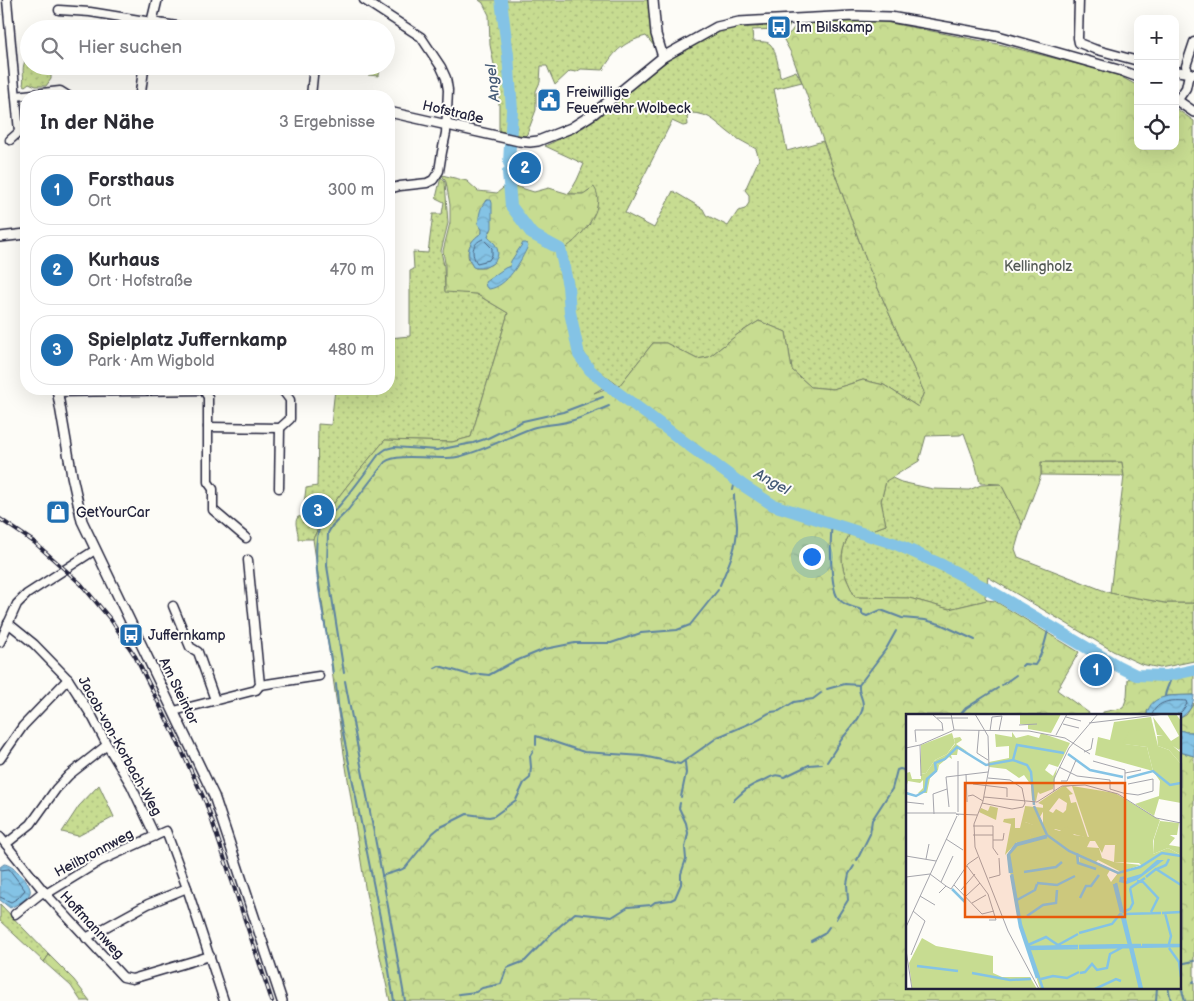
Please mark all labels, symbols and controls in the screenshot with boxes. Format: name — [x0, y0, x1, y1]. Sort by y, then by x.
bus stop icon: Im Bilskamp — [766, 14, 792, 40]
map controls — [1134, 15, 1179, 150]
button: + — [1134, 15, 1179, 60]
place label: Im Bilskamp — [796, 19, 873, 36]
search box — [20, 20, 395, 75]
icon: search — [38, 34, 66, 62]
text: Hier suchen — [78, 36, 182, 59]
button: − — [1134, 60, 1179, 105]
water label: Angel — [481, 62, 505, 104]
place label: Freiwillige Feuerwehr Wolbeck — [566, 84, 691, 117]
public building icon: Freiwillige Feuerwehr Wolbeck — [536, 87, 562, 113]
street label: Hofstraße — [421, 97, 485, 127]
button: locate — [1134, 105, 1179, 150]
text: In der Nähe — [40, 110, 154, 135]
text: 3 Ergebnisse — [279, 113, 375, 132]
pin: 2 — [509, 149, 541, 187]
text: Forsthaus — [88, 169, 174, 192]
text: 1 — [54, 181, 60, 200]
text: 300 m — [328, 181, 374, 200]
text: Ort — [88, 192, 111, 211]
text: Kurhaus — [88, 249, 160, 272]
park label: Kellingholz — [1004, 258, 1072, 275]
text: 2 — [52, 261, 62, 280]
text: 470 m — [329, 261, 374, 280]
text: Ort · Hofstraße — [88, 272, 192, 291]
text: Spielplatz Juffernkamp — [88, 329, 287, 352]
text: 3 — [52, 341, 62, 360]
text: 480 m — [328, 341, 374, 360]
text: Park · Am Wigbold — [88, 352, 215, 371]
water label: Angel — [750, 464, 794, 500]
pin: 3 — [302, 492, 334, 530]
shop icon: GetYourCar — [45, 499, 71, 525]
place label: GetYourCar — [76, 504, 151, 521]
your location — [799, 544, 825, 570]
bus stop icon: Juffernkamp — [118, 622, 144, 648]
place label: Juffernkamp — [148, 627, 226, 644]
pin: 1 — [1080, 651, 1112, 689]
street label: Am Steintor — [156, 655, 203, 728]
street label: Jacob-von-Korbach-Weg — [75, 673, 165, 819]
inset map — [906, 714, 1182, 988]
street label: Heilbronnweg — [52, 825, 136, 881]
street label: Hoffmannweg — [56, 888, 128, 962]

